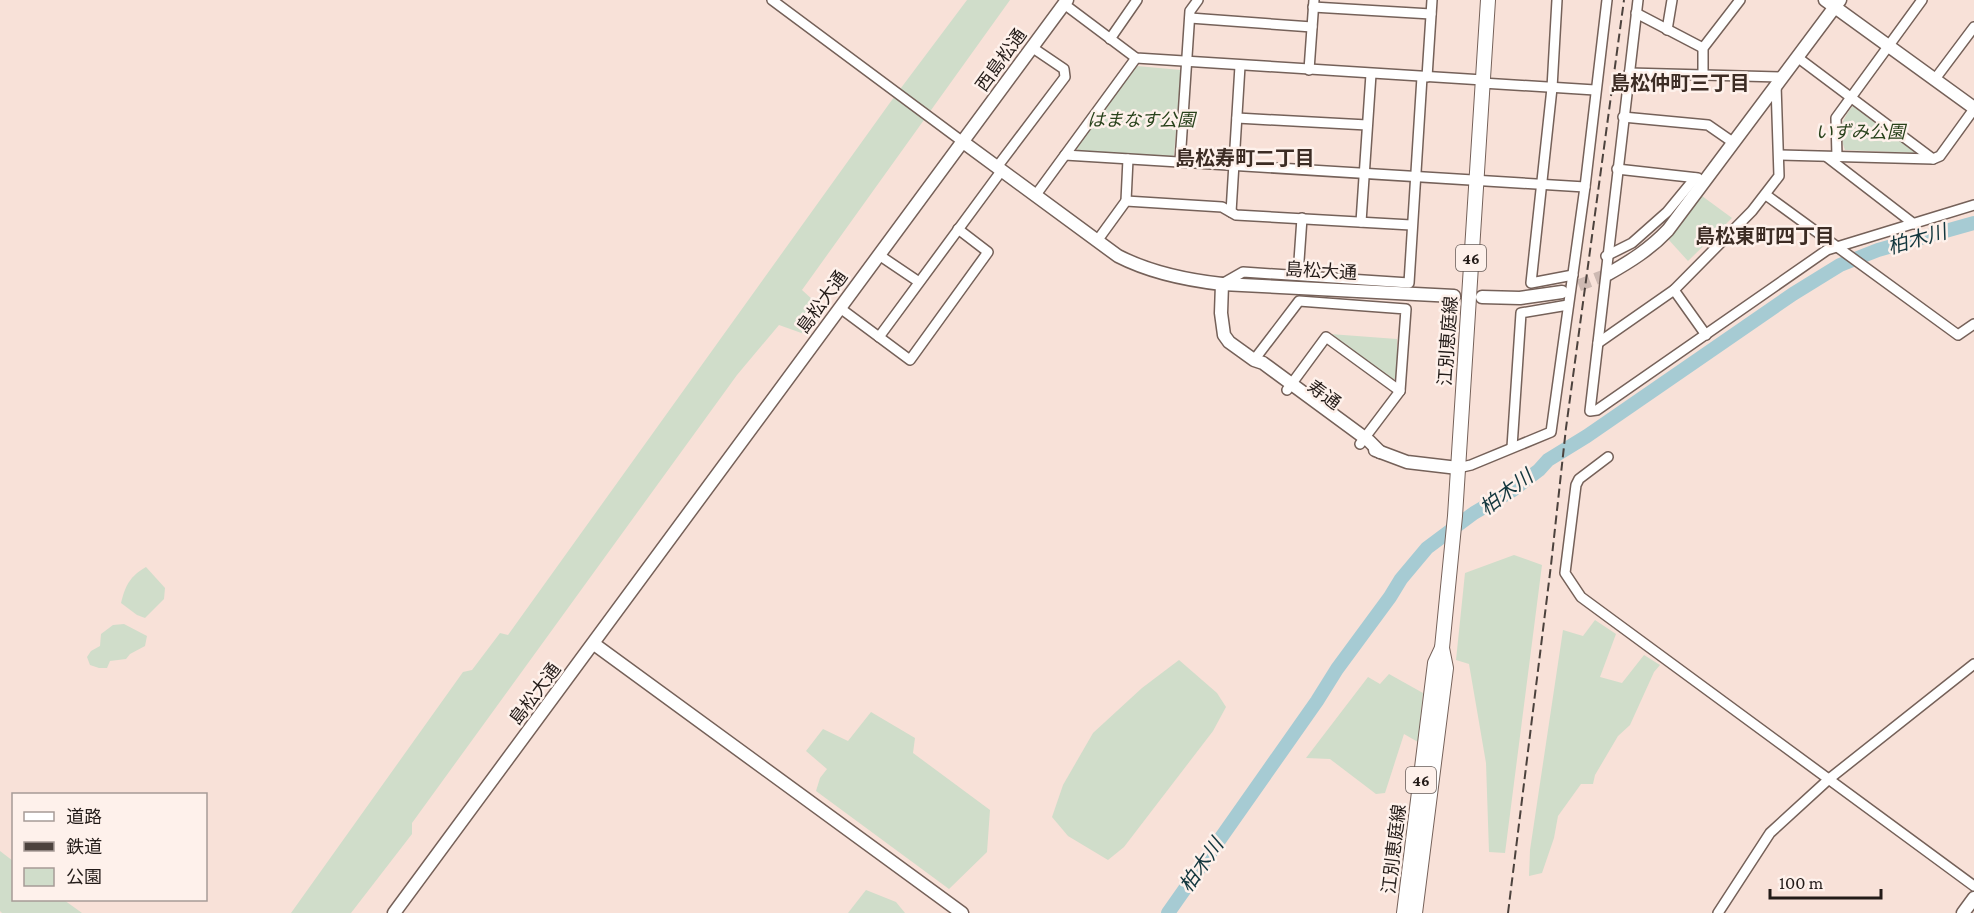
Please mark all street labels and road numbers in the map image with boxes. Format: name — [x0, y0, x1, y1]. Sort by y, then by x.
street label: 西島松通 — [972, 25, 1030, 95]
road number: 46 — [1456, 245, 1486, 271]
street label: 島松大通 — [1285, 259, 1357, 283]
street label: 島松大通 — [793, 267, 851, 337]
street label: 江別恵庭線 — [1435, 295, 1461, 387]
street label: 寿通 — [1304, 376, 1344, 414]
street label: 島松大通 — [505, 659, 565, 729]
road number: 46 — [1406, 767, 1436, 793]
street label: 江別恵庭線 — [1379, 803, 1409, 895]

